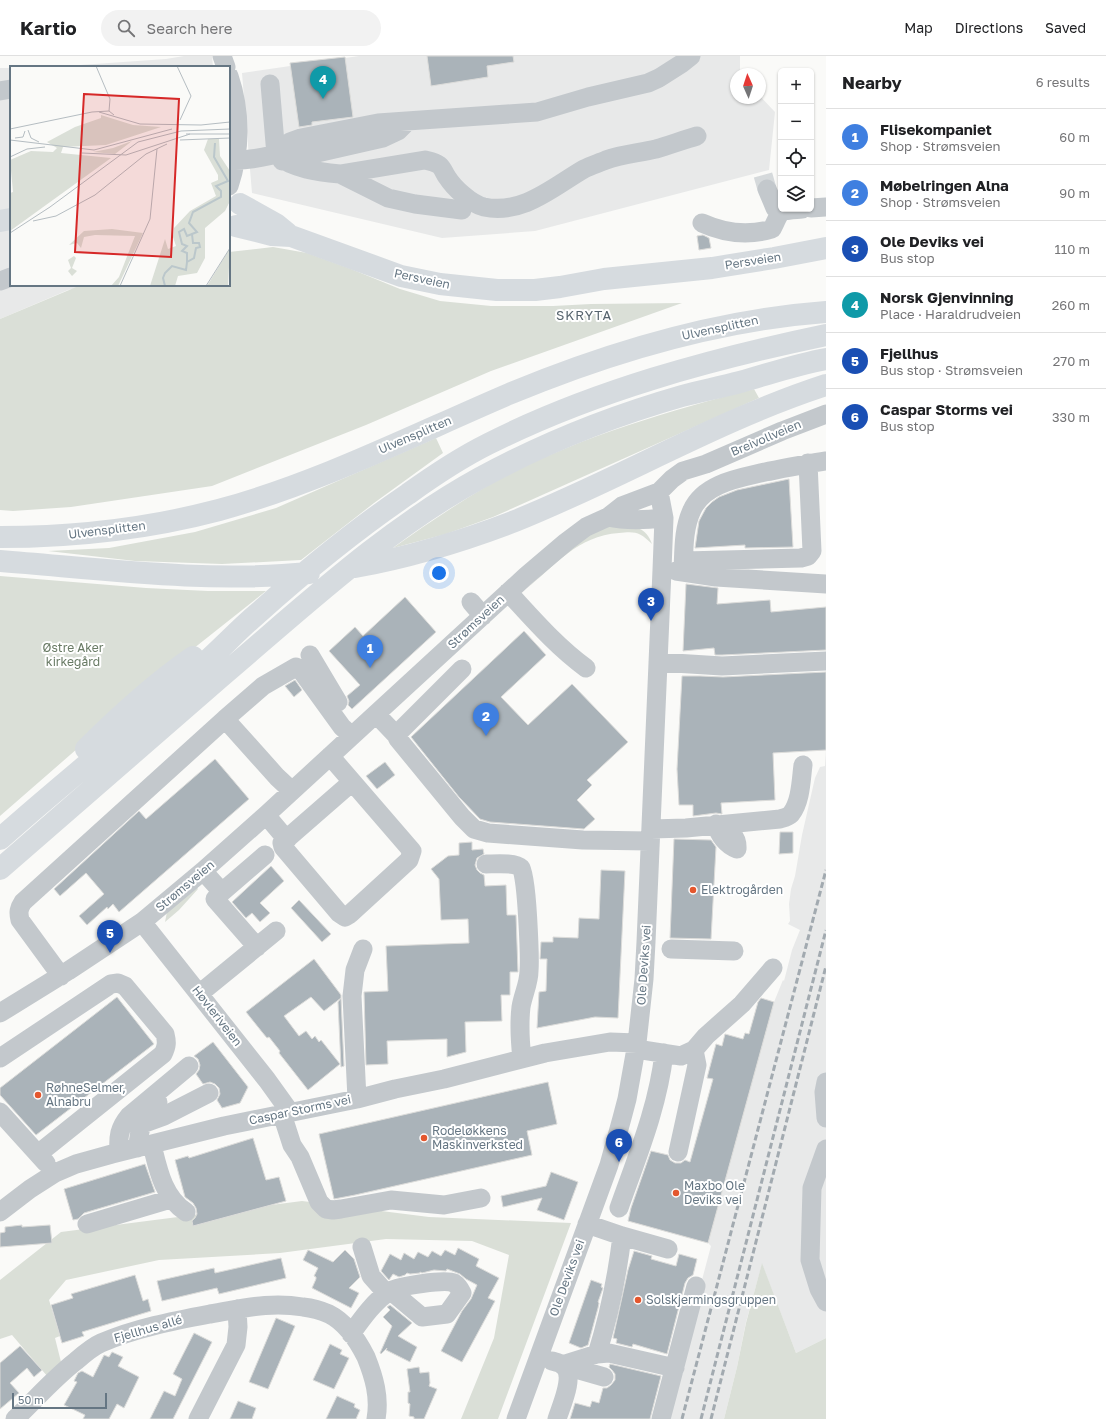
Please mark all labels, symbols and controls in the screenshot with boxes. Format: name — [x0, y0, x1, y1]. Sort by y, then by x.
search box — [101, 10, 381, 46]
text: Kartio — [20, 16, 77, 39]
icon: search — [115, 17, 137, 39]
text: Search here — [147, 19, 233, 37]
text: Map — [904, 19, 933, 36]
text: Directions — [955, 19, 1023, 36]
text: Saved — [1045, 19, 1086, 36]
inset map — [10, 66, 230, 286]
pin: 4 — [310, 66, 336, 99]
north arrow — [730, 68, 766, 104]
map controls — [778, 68, 814, 212]
button: + — [778, 68, 814, 104]
text: Nearby — [842, 72, 902, 93]
text: 6 results — [1036, 74, 1090, 90]
button: − — [778, 104, 814, 140]
text: Flisekompaniet — [880, 120, 992, 138]
text: 1 — [852, 129, 858, 145]
text: 60 m — [1059, 129, 1090, 145]
text: Shop · Strømsveien — [880, 138, 1000, 154]
button: locate — [778, 140, 814, 176]
button: layers — [778, 176, 814, 212]
text: Møbelringen Alna — [880, 176, 1009, 194]
text: 2 — [851, 185, 859, 201]
text: 90 m — [1059, 185, 1090, 201]
text: Shop · Strømsveien — [880, 194, 1000, 210]
text: Ole Deviks vei — [880, 232, 984, 250]
text: 3 — [851, 241, 859, 257]
text: 110 m — [1055, 241, 1090, 257]
street label: Persveien — [724, 249, 782, 272]
text: Bus stop — [880, 250, 935, 266]
street label: Persveien — [393, 265, 451, 292]
text: Norsk Gjenvinning — [880, 288, 1014, 306]
text: 4 — [851, 297, 859, 313]
text: 260 m — [1052, 297, 1090, 313]
text: Place · Haraldrudveien — [880, 306, 1021, 322]
district label: SKRYTA — [556, 307, 612, 323]
street label: Ulvensplitten — [680, 312, 760, 343]
text: Fjellhus — [880, 344, 938, 362]
text: 5 — [851, 353, 859, 369]
text: 270 m — [1053, 353, 1090, 369]
text: Bus stop · Strømsveien — [880, 362, 1023, 378]
text: Caspar Storms vei — [880, 400, 1013, 418]
text: 6 — [851, 409, 859, 425]
text: 330 m — [1052, 409, 1090, 425]
street label: Ulvensplitten — [376, 412, 454, 457]
street label: Breivollveien — [728, 416, 803, 459]
text: Bus stop — [880, 418, 935, 434]
street label: Ulvensplitten — [67, 517, 146, 542]
your location — [429, 563, 449, 583]
pin: 3 — [638, 588, 664, 621]
street label: Strømsveien — [444, 592, 507, 652]
pin: 1 — [357, 635, 383, 668]
park label: Østre Aker kirkegård — [43, 640, 104, 669]
pin: 2 — [473, 703, 499, 736]
street label: Strømsveien — [152, 857, 217, 914]
place label: Elektrogården — [701, 882, 783, 897]
marker: Elektrogården — [688, 885, 698, 895]
pin: 5 — [97, 920, 123, 953]
street label: Ole Deviks vei — [633, 924, 654, 1006]
street label: Høvleriveien — [189, 983, 246, 1049]
place label: RøhneSelmer, Alnabru — [46, 1080, 126, 1109]
marker: RøhneSelmer, Alnabru — [33, 1090, 43, 1100]
street label: Caspar Storms vei — [248, 1091, 352, 1128]
place label: Rodeløkkens Maskinverksted — [432, 1123, 523, 1152]
pin: 6 — [606, 1129, 632, 1162]
marker: Rodeløkkens Maskinverksted — [419, 1133, 429, 1143]
place label: Maxbo Ole Deviks vei — [684, 1178, 745, 1207]
marker: Maxbo Ole Deviks vei — [671, 1188, 681, 1198]
street label: Ole Deviks vei — [546, 1237, 587, 1318]
place label: Solskjermingsgruppen — [646, 1292, 776, 1307]
marker: Solskjermingsgruppen — [633, 1295, 643, 1305]
street label: Fjellhus allé — [112, 1312, 184, 1345]
scale bar — [12, 1391, 107, 1410]
text: 50 m — [18, 1393, 44, 1406]

